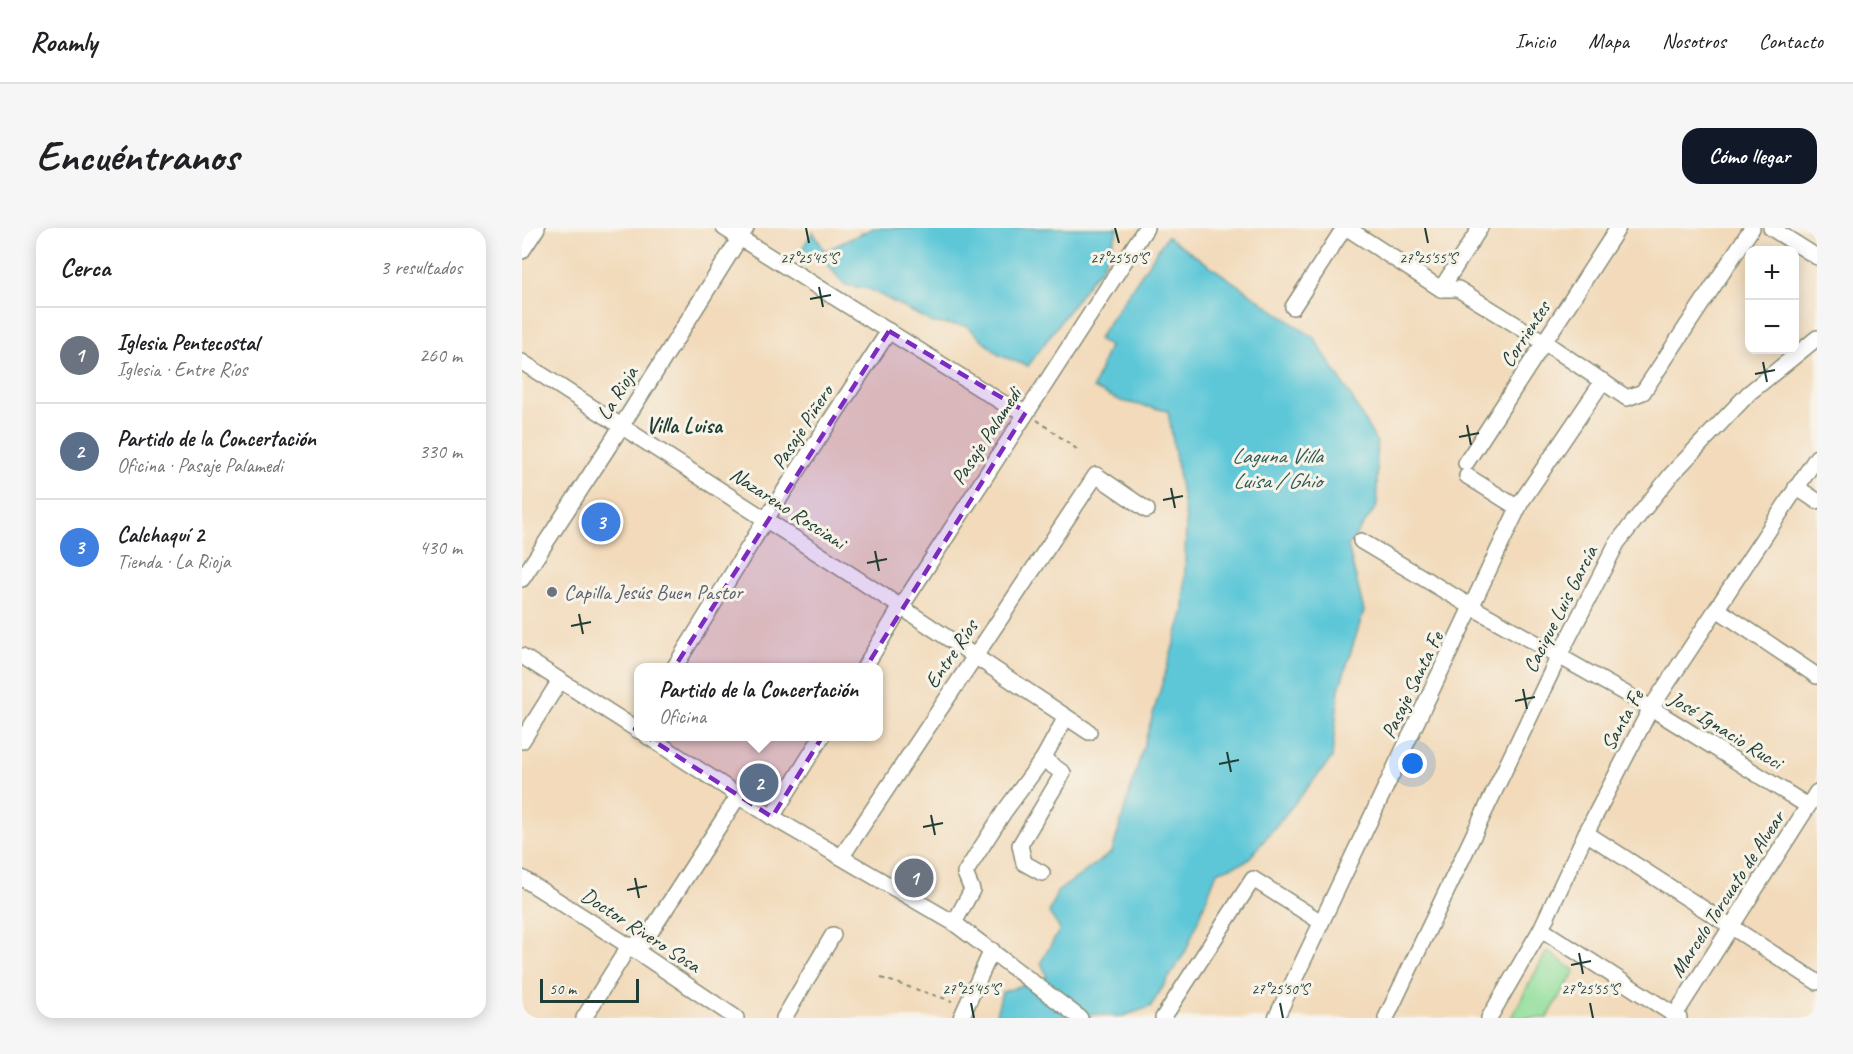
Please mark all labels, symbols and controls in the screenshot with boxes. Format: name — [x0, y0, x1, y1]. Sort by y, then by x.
text: Roamly — [30, 24, 97, 59]
text: Inicio — [1515, 28, 1555, 54]
text: Mapa — [1588, 28, 1629, 54]
text: Nosotros — [1662, 28, 1726, 54]
text: Contacto — [1759, 28, 1823, 54]
button: Cómo llegar — [1682, 128, 1817, 184]
text: Encuéntranos — [36, 130, 238, 183]
map controls — [1745, 246, 1799, 354]
button: + — [1745, 246, 1799, 300]
text: 27°25'45"S — [780, 249, 840, 268]
text: 27°25'50"S — [1090, 249, 1150, 268]
text: 27°25'55"S — [1399, 249, 1459, 268]
text: Cerca — [60, 251, 110, 284]
text: 3 resultados — [380, 255, 462, 280]
street label: Corrientes — [1494, 295, 1557, 372]
button: − — [1745, 300, 1799, 354]
text: Iglesia Pentecostal — [117, 329, 259, 357]
text: 1 — [75, 343, 84, 368]
text: 260 m — [419, 343, 462, 368]
text: Iglesia · Entre Ríos — [117, 357, 247, 382]
street label: La Rioja — [590, 360, 644, 425]
street label: Pasaje Piñero — [765, 378, 840, 474]
street label: Pasaje Palamedi — [945, 380, 1029, 489]
district label: Villa Luisa — [646, 412, 724, 440]
text: Partido de la Concertación — [117, 425, 316, 453]
text: 2 — [75, 439, 84, 464]
text: 330 m — [419, 439, 462, 464]
water label: Laguna Villa Luisa / Ghio — [1232, 442, 1325, 495]
text: Oficina · Pasaje Palamedi — [117, 453, 283, 478]
street label: Nazareno Rosciani — [725, 461, 853, 557]
pin: 3 — [582, 500, 620, 544]
text: Calchaquí 2 — [117, 521, 204, 549]
text: 3 — [75, 535, 84, 560]
text: 430 m — [419, 535, 462, 560]
street label: Cacique Luis García — [1517, 540, 1604, 677]
text: Tienda · La Rioja — [117, 549, 231, 574]
place label: Capilla Jesús Buen Pastor — [564, 579, 744, 605]
marker: Capilla Jesús Buen Pastor — [545, 585, 559, 599]
street label: Entre Ríos — [919, 613, 984, 693]
street label: Pasaje Santa Fe — [1375, 626, 1450, 743]
popup — [634, 663, 883, 741]
text: Partido de la Concertación — [659, 676, 858, 704]
street label: Santa Fe — [1595, 684, 1650, 755]
street label: José Ignacio Rucci — [1664, 684, 1790, 777]
text: Oficina — [659, 704, 706, 729]
your location — [1398, 749, 1427, 778]
pin: 2 — [740, 760, 778, 806]
street label: Marcelo Torcuato de Alvear — [1664, 804, 1792, 982]
pin: 1 — [894, 856, 934, 900]
street label: Doctor Rivero Sosa — [576, 882, 707, 979]
scale bar — [540, 976, 639, 1004]
text: 50 m — [549, 979, 576, 999]
text: 27°25'45"S — [942, 980, 1002, 999]
text: 27°25'50"S — [1251, 980, 1311, 999]
text: 27°25'55"S — [1561, 980, 1621, 999]

